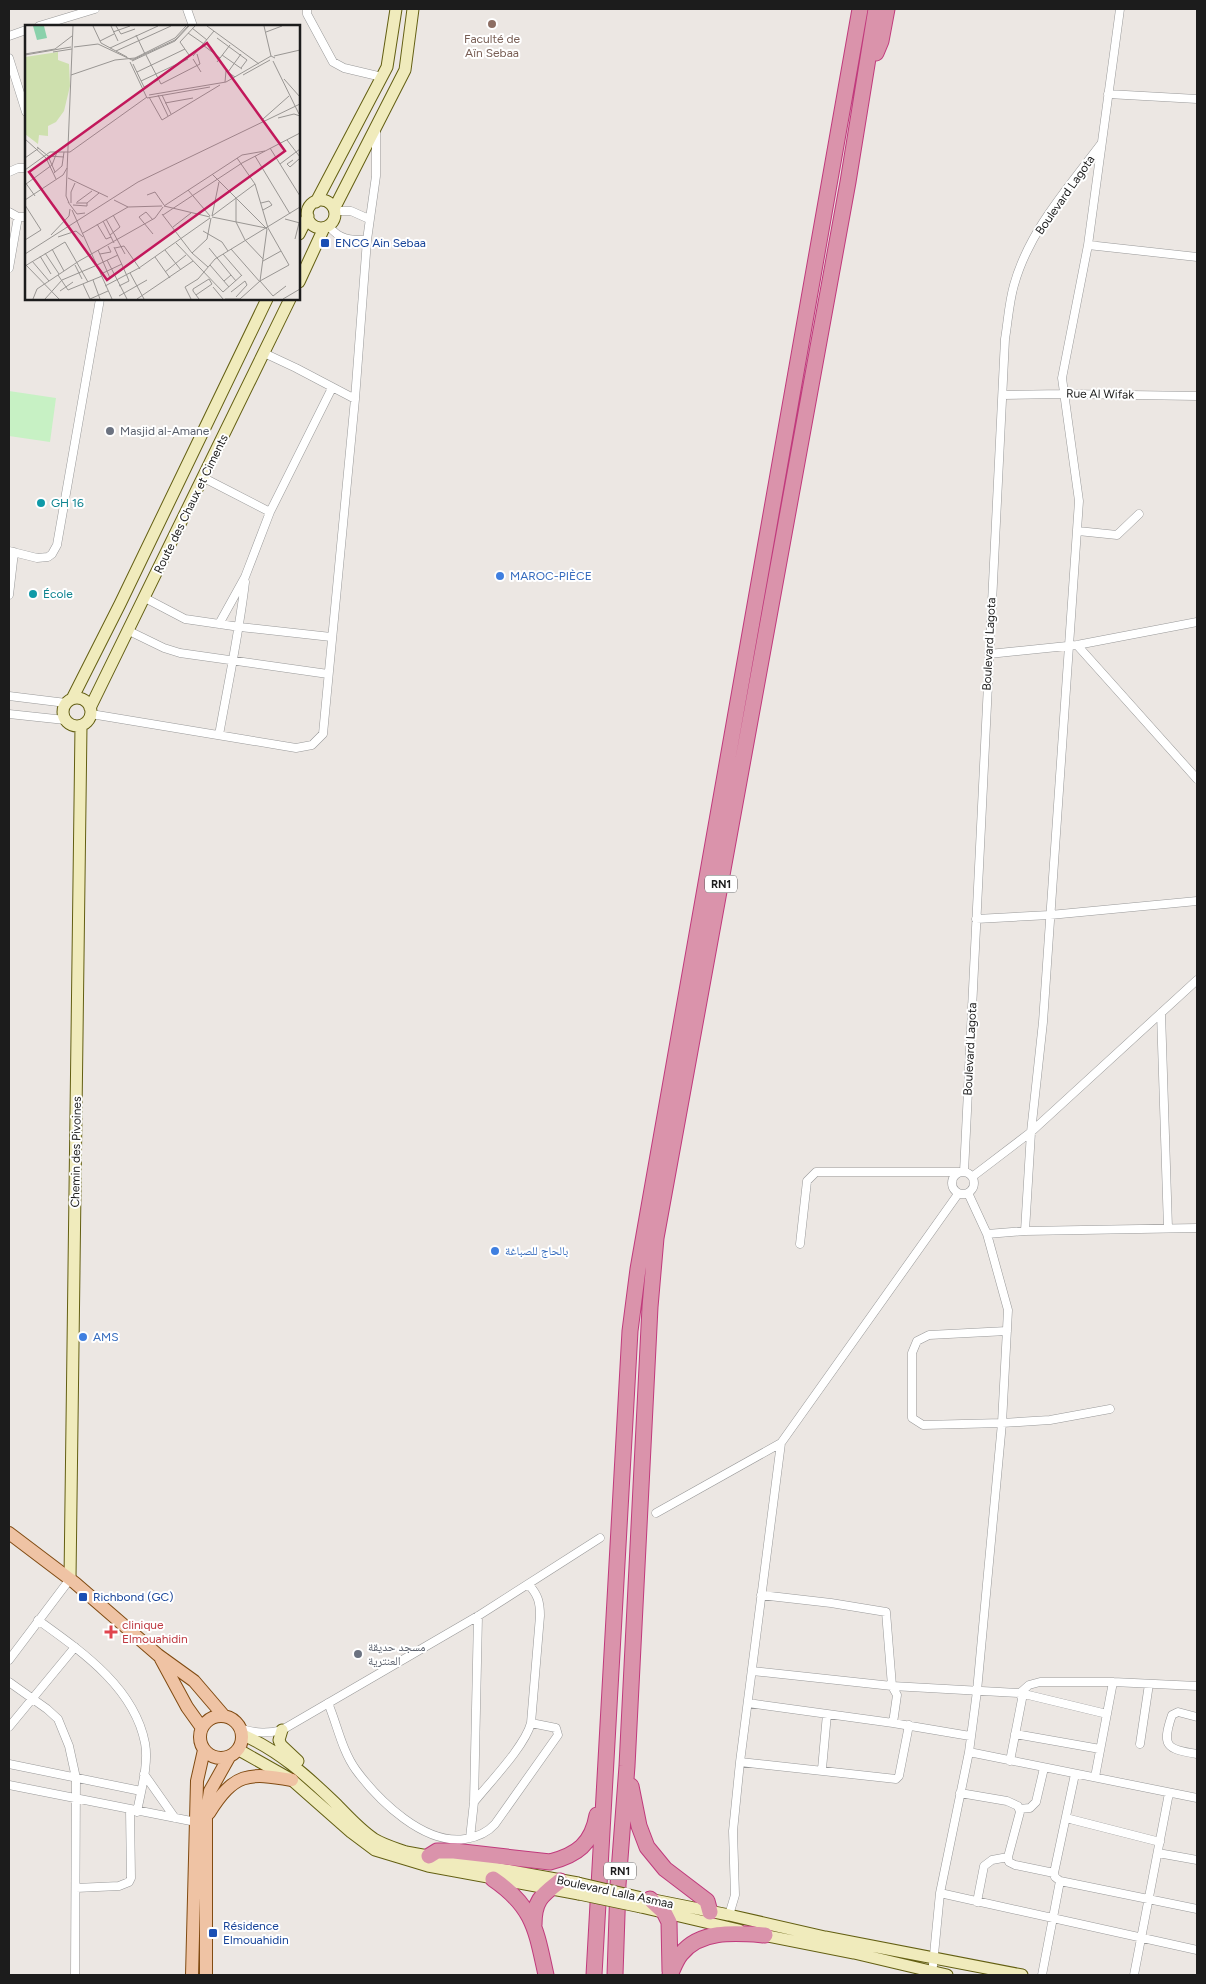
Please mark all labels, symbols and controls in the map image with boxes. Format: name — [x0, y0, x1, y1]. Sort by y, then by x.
marker: Faculté de Aïn Sebaa — [486, 18, 498, 30]
inset map — [25, 25, 300, 300]
place label: Faculté de Aïn Sebaa — [464, 32, 520, 60]
street label: Boulevard Lagota — [1033, 153, 1097, 237]
place label: ENCG Ain Sebaa — [335, 236, 426, 250]
marker: ENCG Ain Sebaa — [319, 237, 331, 249]
street label: Rue Al Wifak — [1066, 386, 1134, 402]
place label: Masjid al-Amane — [120, 424, 210, 438]
marker: Masjid al-Amane — [104, 425, 116, 437]
street label: Route des Chaux et Ciments — [151, 432, 231, 576]
place label: GH 16 — [51, 496, 84, 510]
marker: GH 16 — [35, 497, 47, 509]
place label: MAROC-PIÈCE — [510, 569, 592, 583]
marker: MAROC-PIÈCE — [494, 570, 506, 582]
place label: École — [43, 587, 73, 601]
marker: École — [27, 588, 39, 600]
street label: Boulevard Lagota — [980, 597, 998, 691]
road number: RN1 — [705, 876, 737, 892]
street label: Boulevard Lagota — [961, 1002, 979, 1096]
street label: Chemin des Pivoines — [68, 1096, 84, 1208]
place label: بالحاج للصباغة — [505, 1244, 568, 1258]
marker: بالحاج للصباغة — [489, 1245, 501, 1257]
place label: AMS — [93, 1330, 119, 1344]
marker: AMS — [77, 1331, 89, 1343]
place label: Richbond (GC) — [93, 1590, 173, 1604]
marker: Richbond (GC) — [77, 1591, 89, 1603]
place label: clinique Elmouahidin — [122, 1618, 188, 1646]
marker: clinique Elmouahidin — [104, 1625, 118, 1639]
place label: مسجد حديقة العنترية — [368, 1640, 426, 1668]
marker: مسجد حديقة العنترية — [352, 1648, 364, 1660]
road number: RN1 — [604, 1862, 636, 1880]
street label: Boulevard Lalla Asmaa — [555, 1873, 675, 1911]
place label: Résidence Elmouahidin — [223, 1919, 289, 1947]
marker: Résidence Elmouahidin — [207, 1927, 219, 1939]

